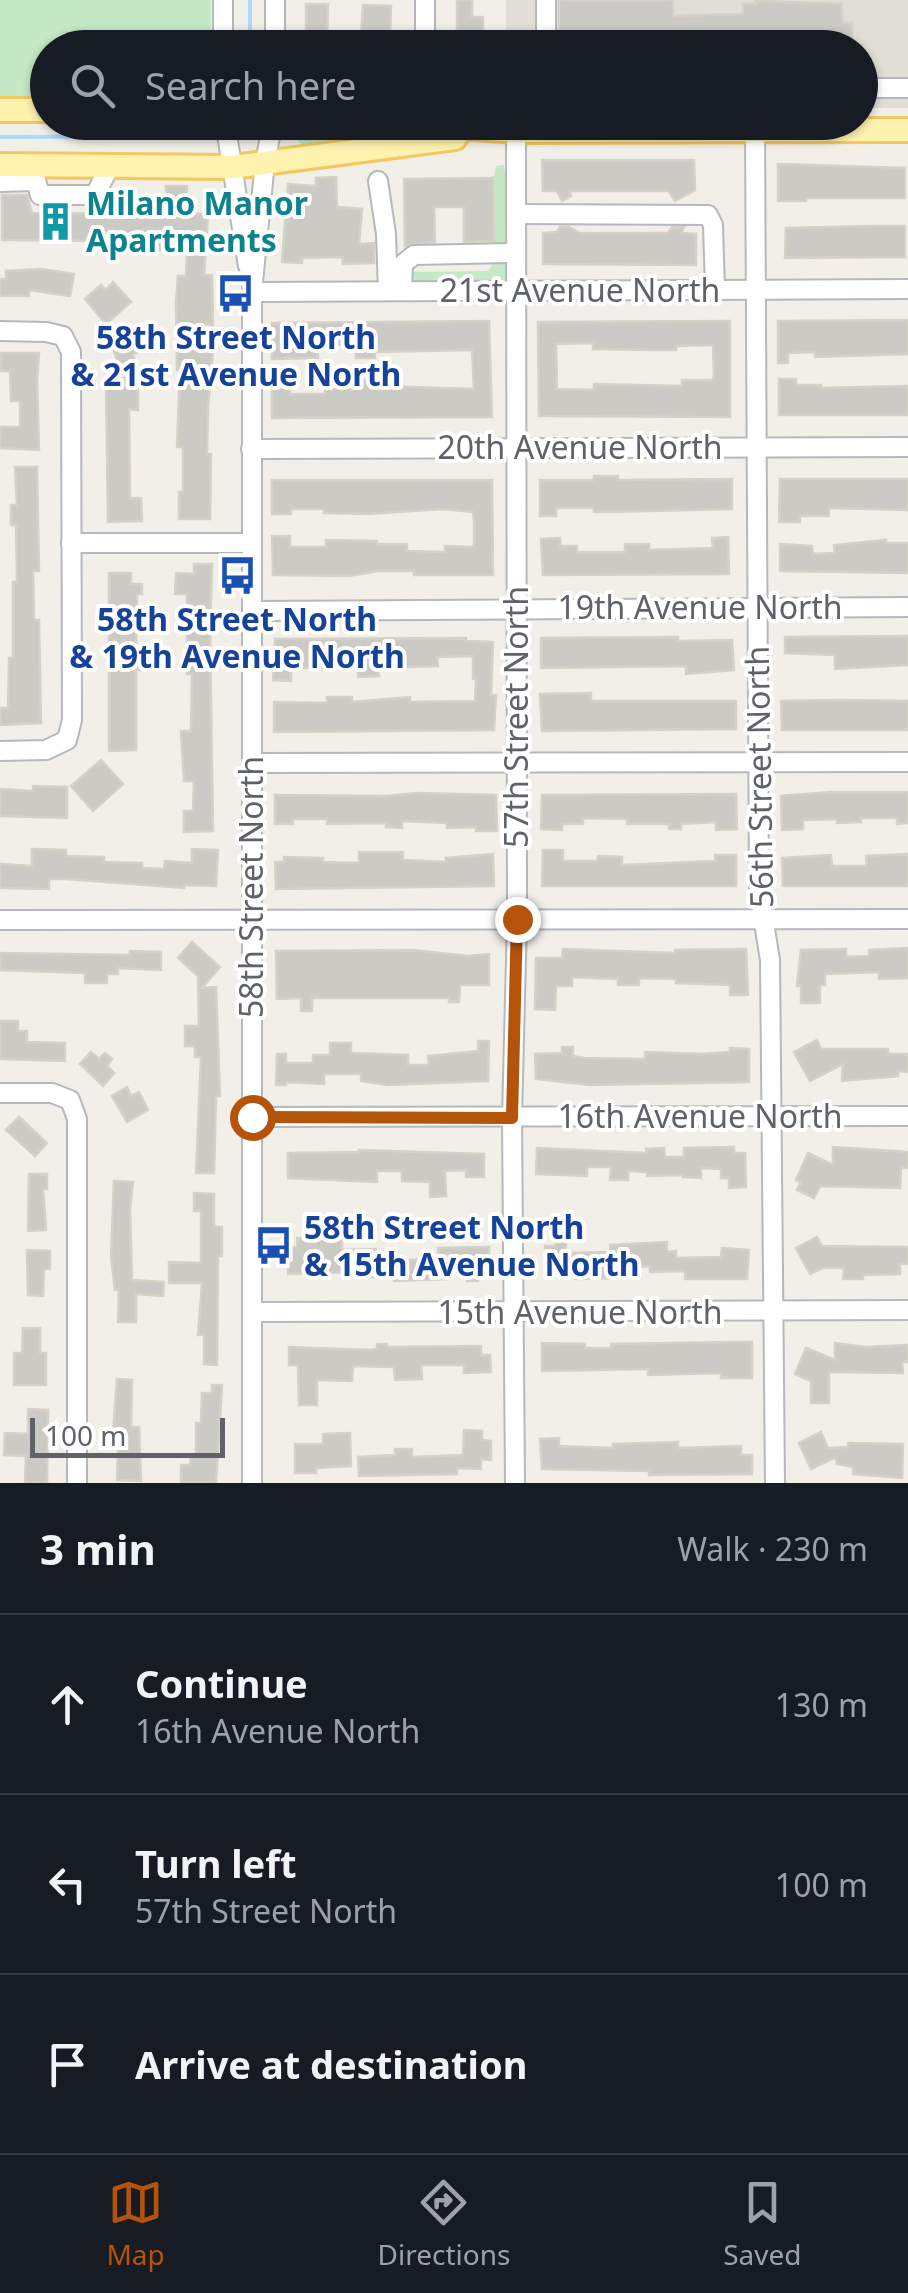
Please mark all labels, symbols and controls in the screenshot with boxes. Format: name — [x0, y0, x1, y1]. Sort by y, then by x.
search box — [30, 30, 878, 140]
icon: search — [65, 58, 120, 113]
text: Search here — [145, 59, 356, 111]
place label: Milano Manor Apartments — [86, 181, 308, 261]
building icon: Milano Manor Apartments — [35, 201, 77, 243]
street label: 21st Avenue North — [440, 268, 720, 311]
bus stop icon: 58th Street North & 21st Avenue North — [215, 272, 257, 314]
place label: 58th Street North & 21st Avenue North — [71, 315, 401, 395]
street label: 20th Avenue North — [437, 425, 723, 468]
bus stop icon: 58th Street North & 19th Avenue North — [216, 554, 258, 596]
street label: 19th Avenue North — [557, 585, 843, 628]
street label: 57th Street North — [494, 586, 537, 848]
place label: 58th Street North & 19th Avenue North — [69, 597, 405, 677]
street label: 56th Street North — [735, 646, 782, 908]
street label: 58th Street North — [229, 756, 272, 1018]
route end — [495, 897, 541, 943]
street label: 16th Avenue North — [557, 1094, 843, 1137]
route start — [230, 1095, 276, 1141]
place label: 58th Street North & 15th Avenue North — [304, 1205, 640, 1285]
bus stop icon: 58th Street North & 15th Avenue North — [253, 1225, 295, 1267]
street label: 15th Avenue North — [437, 1290, 723, 1333]
scale bar — [30, 1413, 225, 1458]
text: 100 m — [45, 1416, 127, 1454]
text: 3 min — [40, 1520, 156, 1577]
text: Walk · 230 m — [677, 1527, 868, 1570]
text: Continue — [135, 1657, 308, 1709]
icon: ahead — [40, 1677, 95, 1732]
text: 130 m — [775, 1683, 868, 1726]
text: 16th Avenue North — [135, 1709, 420, 1752]
text: Turn left — [135, 1837, 297, 1889]
icon: left — [40, 1857, 95, 1912]
text: 100 m — [775, 1863, 868, 1906]
text: 57th Street North — [135, 1889, 397, 1932]
icon: arrive — [40, 2037, 95, 2092]
text: Arrive at destination — [135, 2038, 527, 2090]
tab: Map — [106, 2175, 165, 2273]
tab: Directions — [378, 2175, 510, 2273]
tab: Saved — [723, 2175, 802, 2273]

